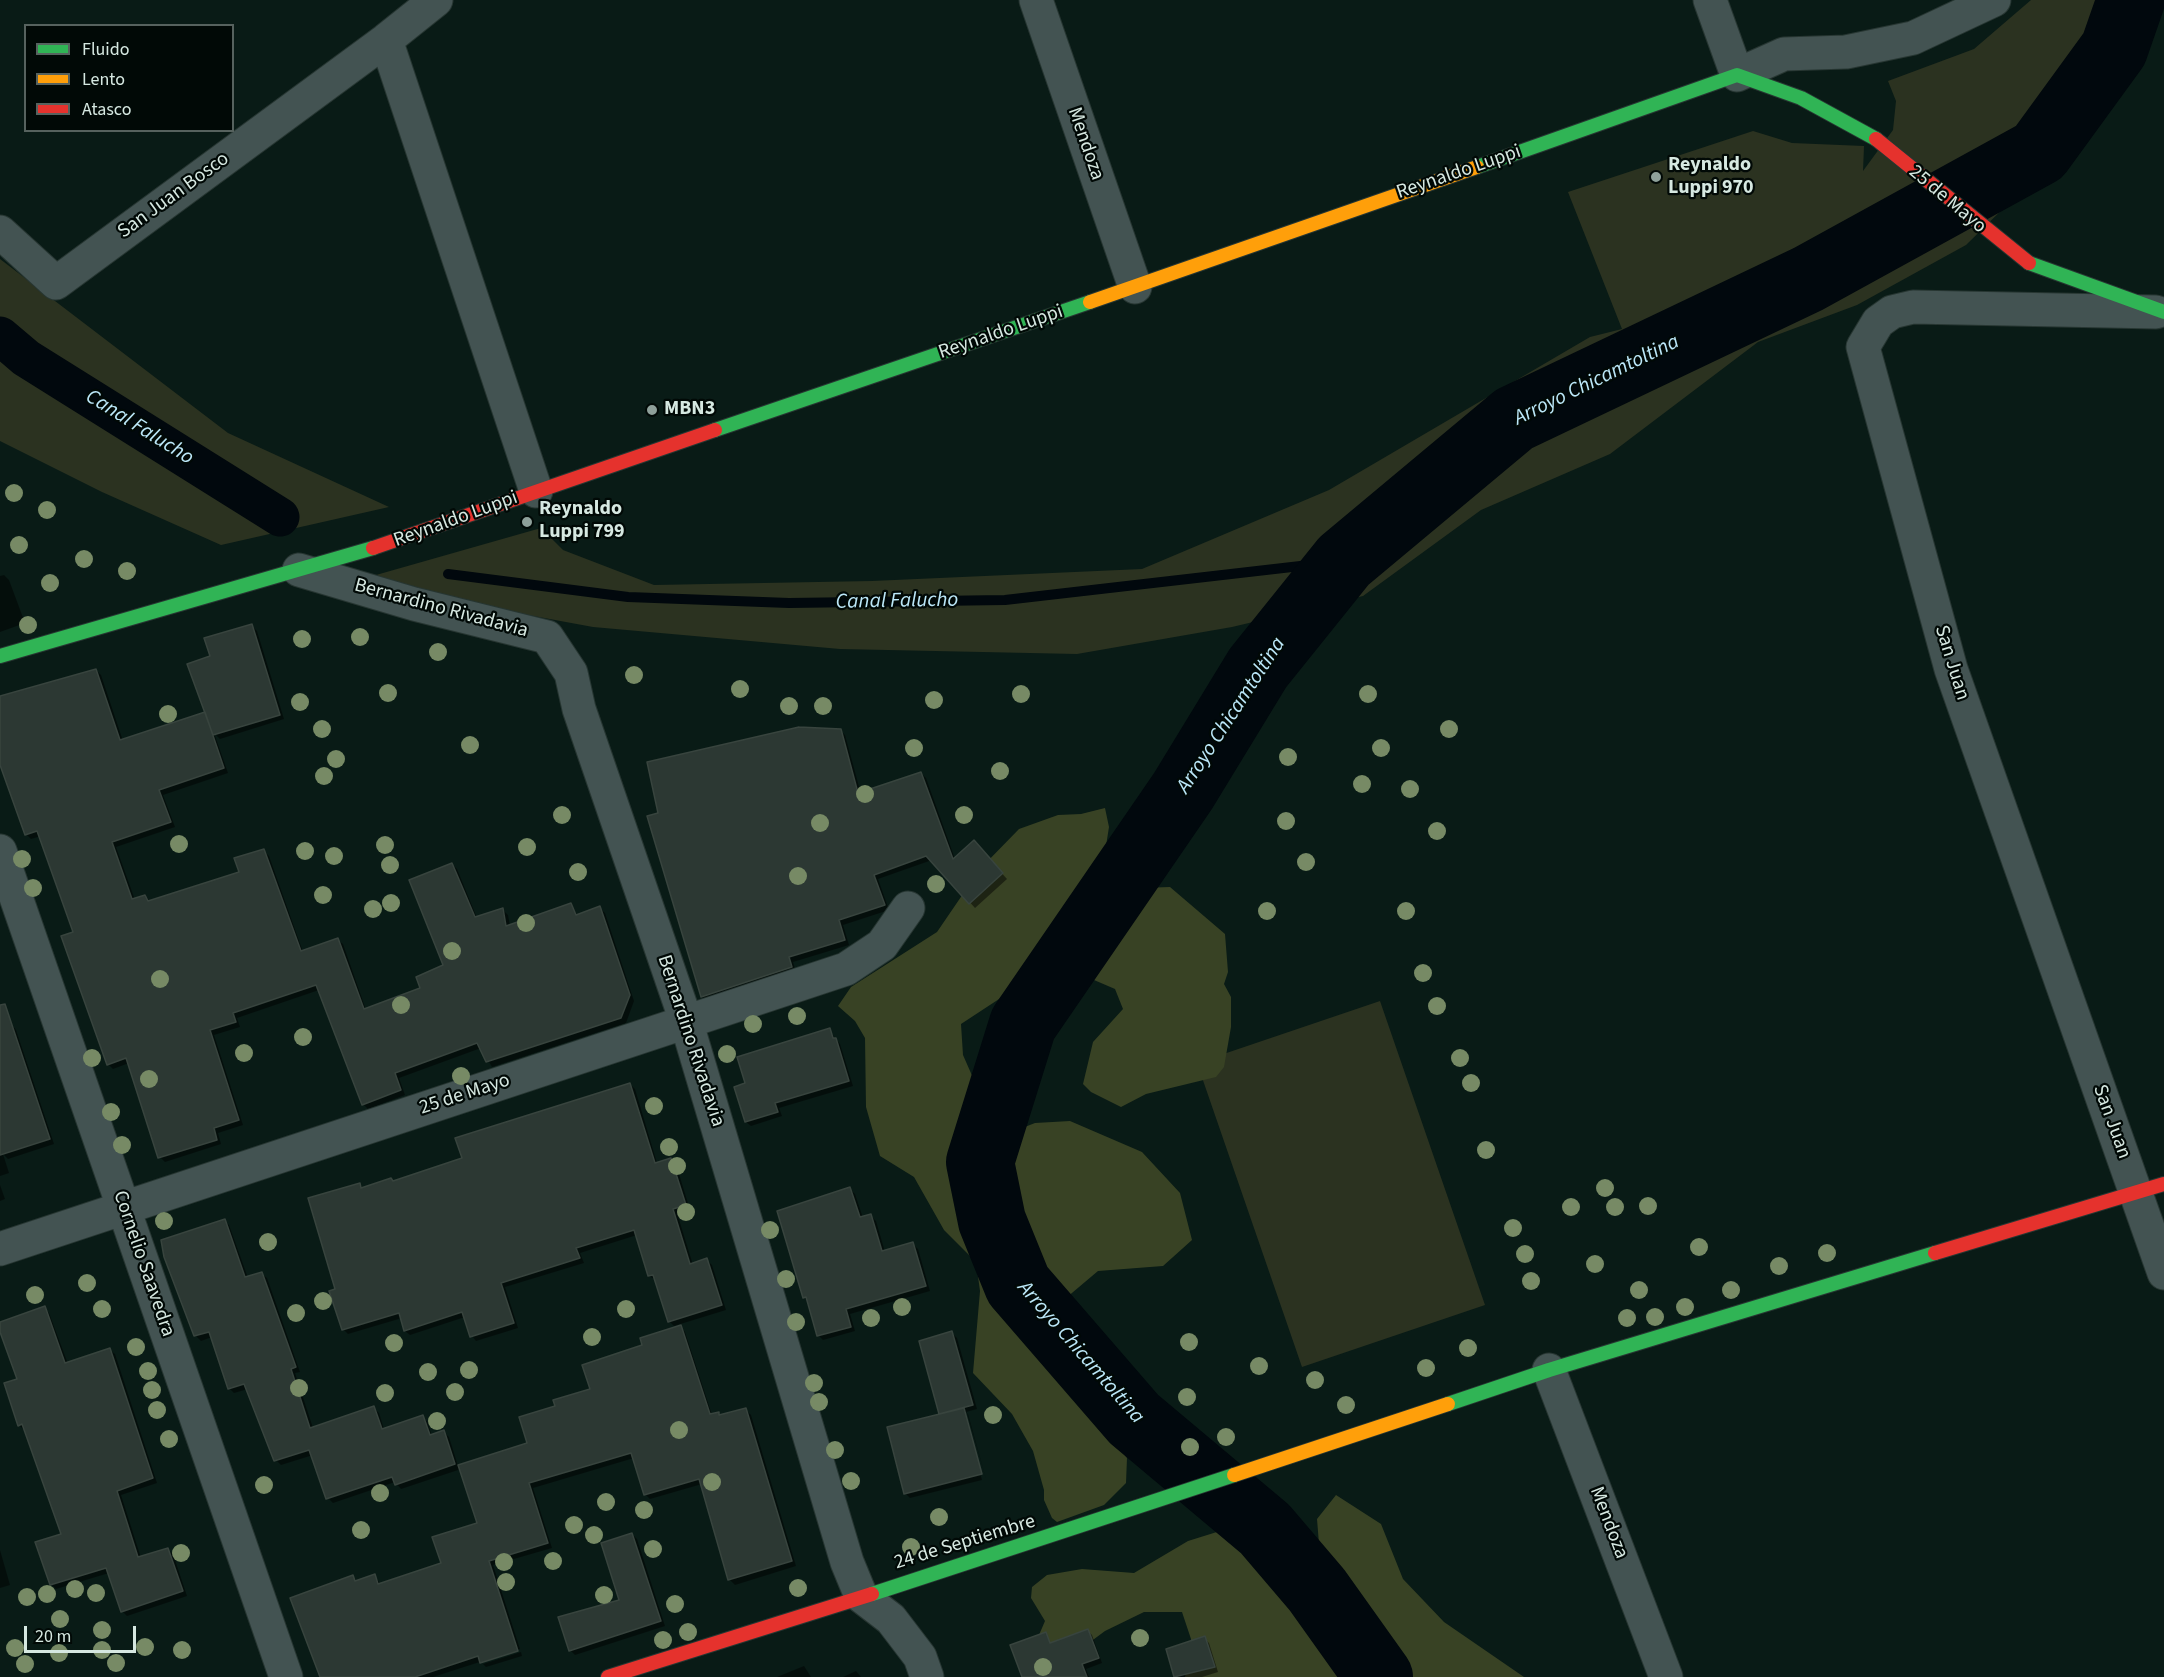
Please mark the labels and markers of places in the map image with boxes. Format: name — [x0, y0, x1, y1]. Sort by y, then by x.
place label: Reynaldo Luppi 970 — [1668, 154, 1754, 201]
marker: Reynaldo Luppi 970 — [1649, 170, 1663, 184]
place label: MBN3 — [664, 398, 715, 422]
marker: MBN3 — [645, 403, 659, 417]
place label: Reynaldo Luppi 799 — [539, 498, 625, 545]
marker: Reynaldo Luppi 799 — [520, 515, 534, 529]

